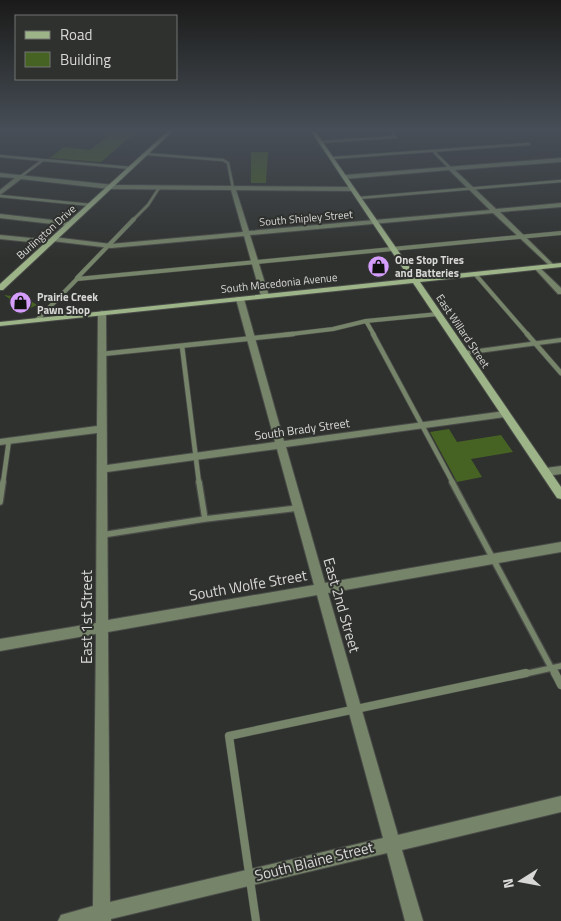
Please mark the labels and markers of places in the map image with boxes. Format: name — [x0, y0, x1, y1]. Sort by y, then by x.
place label: One Stop Tires and Batteries — [395, 252, 464, 281]
shop icon: One Stop Tires and Batteries — [367, 254, 391, 278]
place label: Prairie Creek Pawn Shop — [37, 289, 98, 318]
shop icon: Prairie Creek Pawn Shop — [9, 291, 33, 315]

